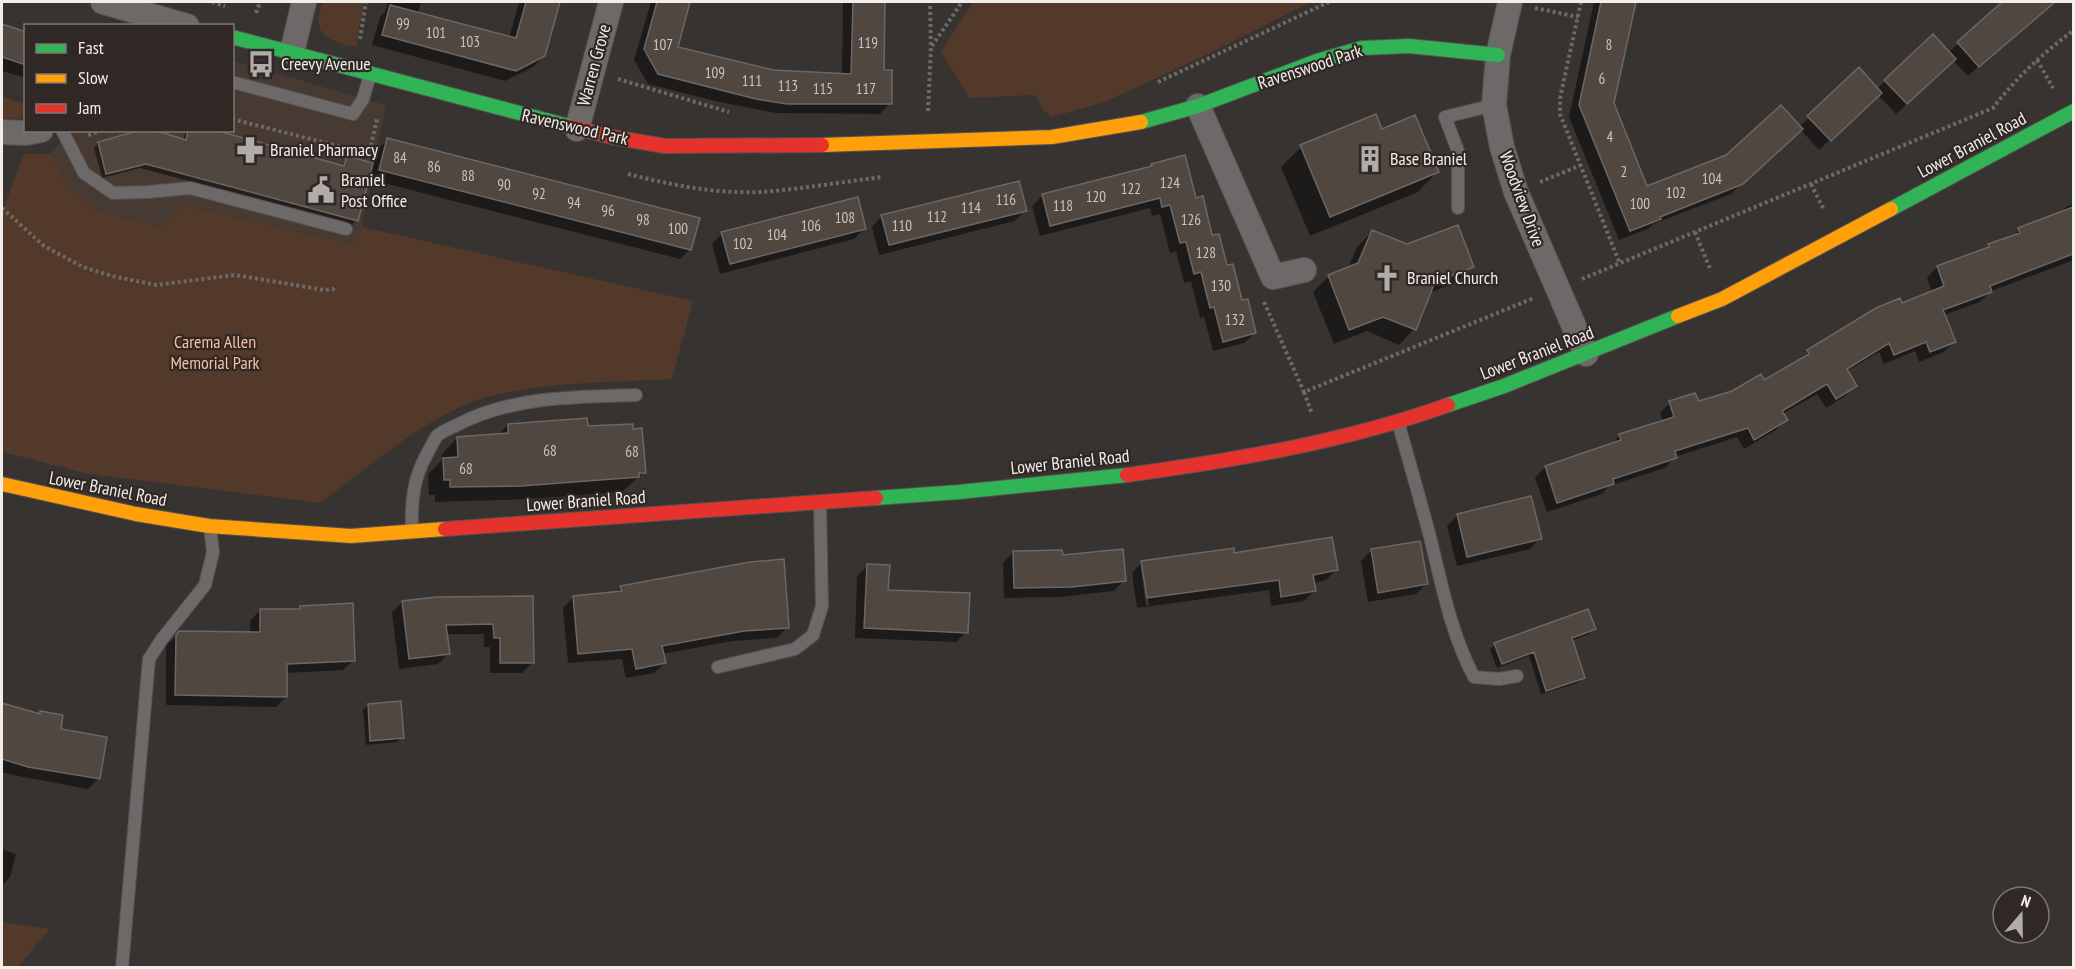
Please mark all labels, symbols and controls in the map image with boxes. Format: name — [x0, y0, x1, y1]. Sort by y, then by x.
house number: 99 — [396, 14, 410, 33]
street label: Warren Grove — [572, 22, 615, 108]
house number: 101 — [426, 23, 446, 42]
legend — [24, 24, 234, 132]
house number: 103 — [460, 32, 480, 51]
house number: 119 — [858, 33, 878, 52]
house number: 107 — [653, 35, 673, 54]
house number: 8 — [1606, 35, 1612, 54]
text: Fast — [78, 36, 104, 59]
street label: Ravenswood Park — [1255, 39, 1365, 94]
bus stop icon: Creevy Avenue — [246, 49, 276, 79]
place label: Creevy Avenue — [281, 52, 371, 75]
house number: 109 — [705, 63, 725, 82]
text: Slow — [78, 66, 109, 89]
house number: 6 — [1599, 69, 1606, 88]
house number: 111 — [742, 71, 762, 90]
house number: 113 — [778, 76, 798, 95]
house number: 115 — [813, 79, 833, 98]
house number: 117 — [856, 79, 876, 98]
text: Jam — [77, 96, 101, 119]
street label: Ravenswood Park — [520, 103, 631, 150]
street label: Lower Braniel Road — [1914, 106, 2030, 183]
house number: 4 — [1607, 127, 1614, 146]
pharmacy icon: Braniel Pharmacy — [235, 135, 265, 165]
place label: Braniel Pharmacy — [270, 138, 378, 161]
building icon: Base Braniel — [1355, 144, 1385, 174]
place label: Base Braniel — [1390, 147, 1468, 170]
house number: 84 — [393, 148, 407, 167]
street label: Woodview Drive — [1495, 148, 1550, 250]
house number: 86 — [427, 157, 441, 176]
house number: 2 — [1621, 162, 1627, 181]
house number: 88 — [461, 166, 475, 185]
place label: Braniel Post Office — [341, 168, 407, 212]
house number: 104 — [1702, 169, 1722, 188]
house number: 124 — [1160, 173, 1180, 192]
public building icon: Braniel Post Office — [306, 175, 336, 205]
house number: 90 — [497, 175, 511, 194]
house number: 122 — [1121, 179, 1141, 198]
house number: 102 — [1666, 183, 1686, 202]
house number: 92 — [532, 184, 546, 203]
house number: 120 — [1086, 187, 1106, 206]
house number: 116 — [996, 190, 1016, 209]
house number: 94 — [567, 193, 581, 212]
house number: 100 — [1630, 194, 1650, 213]
house number: 118 — [1053, 196, 1073, 215]
house number: 114 — [961, 198, 981, 217]
house number: 96 — [601, 201, 615, 220]
house number: 112 — [927, 207, 947, 226]
house number: 108 — [835, 208, 855, 227]
house number: 98 — [636, 210, 650, 229]
house number: 126 — [1181, 210, 1201, 229]
house number: 106 — [801, 216, 821, 235]
house number: 110 — [892, 216, 912, 235]
house number: 100 — [668, 219, 688, 238]
house number: 104 — [767, 225, 787, 244]
house number: 102 — [733, 234, 753, 253]
house number: 128 — [1196, 243, 1216, 262]
church icon: Braniel Church — [1372, 263, 1402, 293]
place label: Braniel Church — [1407, 266, 1498, 289]
house number: 130 — [1211, 276, 1231, 295]
house number: 132 — [1225, 310, 1245, 329]
street label: Lower Braniel Road — [1477, 320, 1597, 385]
park label: Carema Allen Memorial Park — [170, 330, 260, 374]
house number: 68 — [543, 441, 557, 460]
house number: 68 — [625, 442, 639, 461]
street label: Lower Braniel Road — [1009, 444, 1131, 479]
house number: 68 — [459, 459, 473, 478]
street label: Lower Braniel Road — [47, 466, 169, 511]
street label: Lower Braniel Road — [526, 485, 646, 516]
north arrow — [1991, 885, 2051, 945]
text: N — [2019, 890, 2034, 912]

